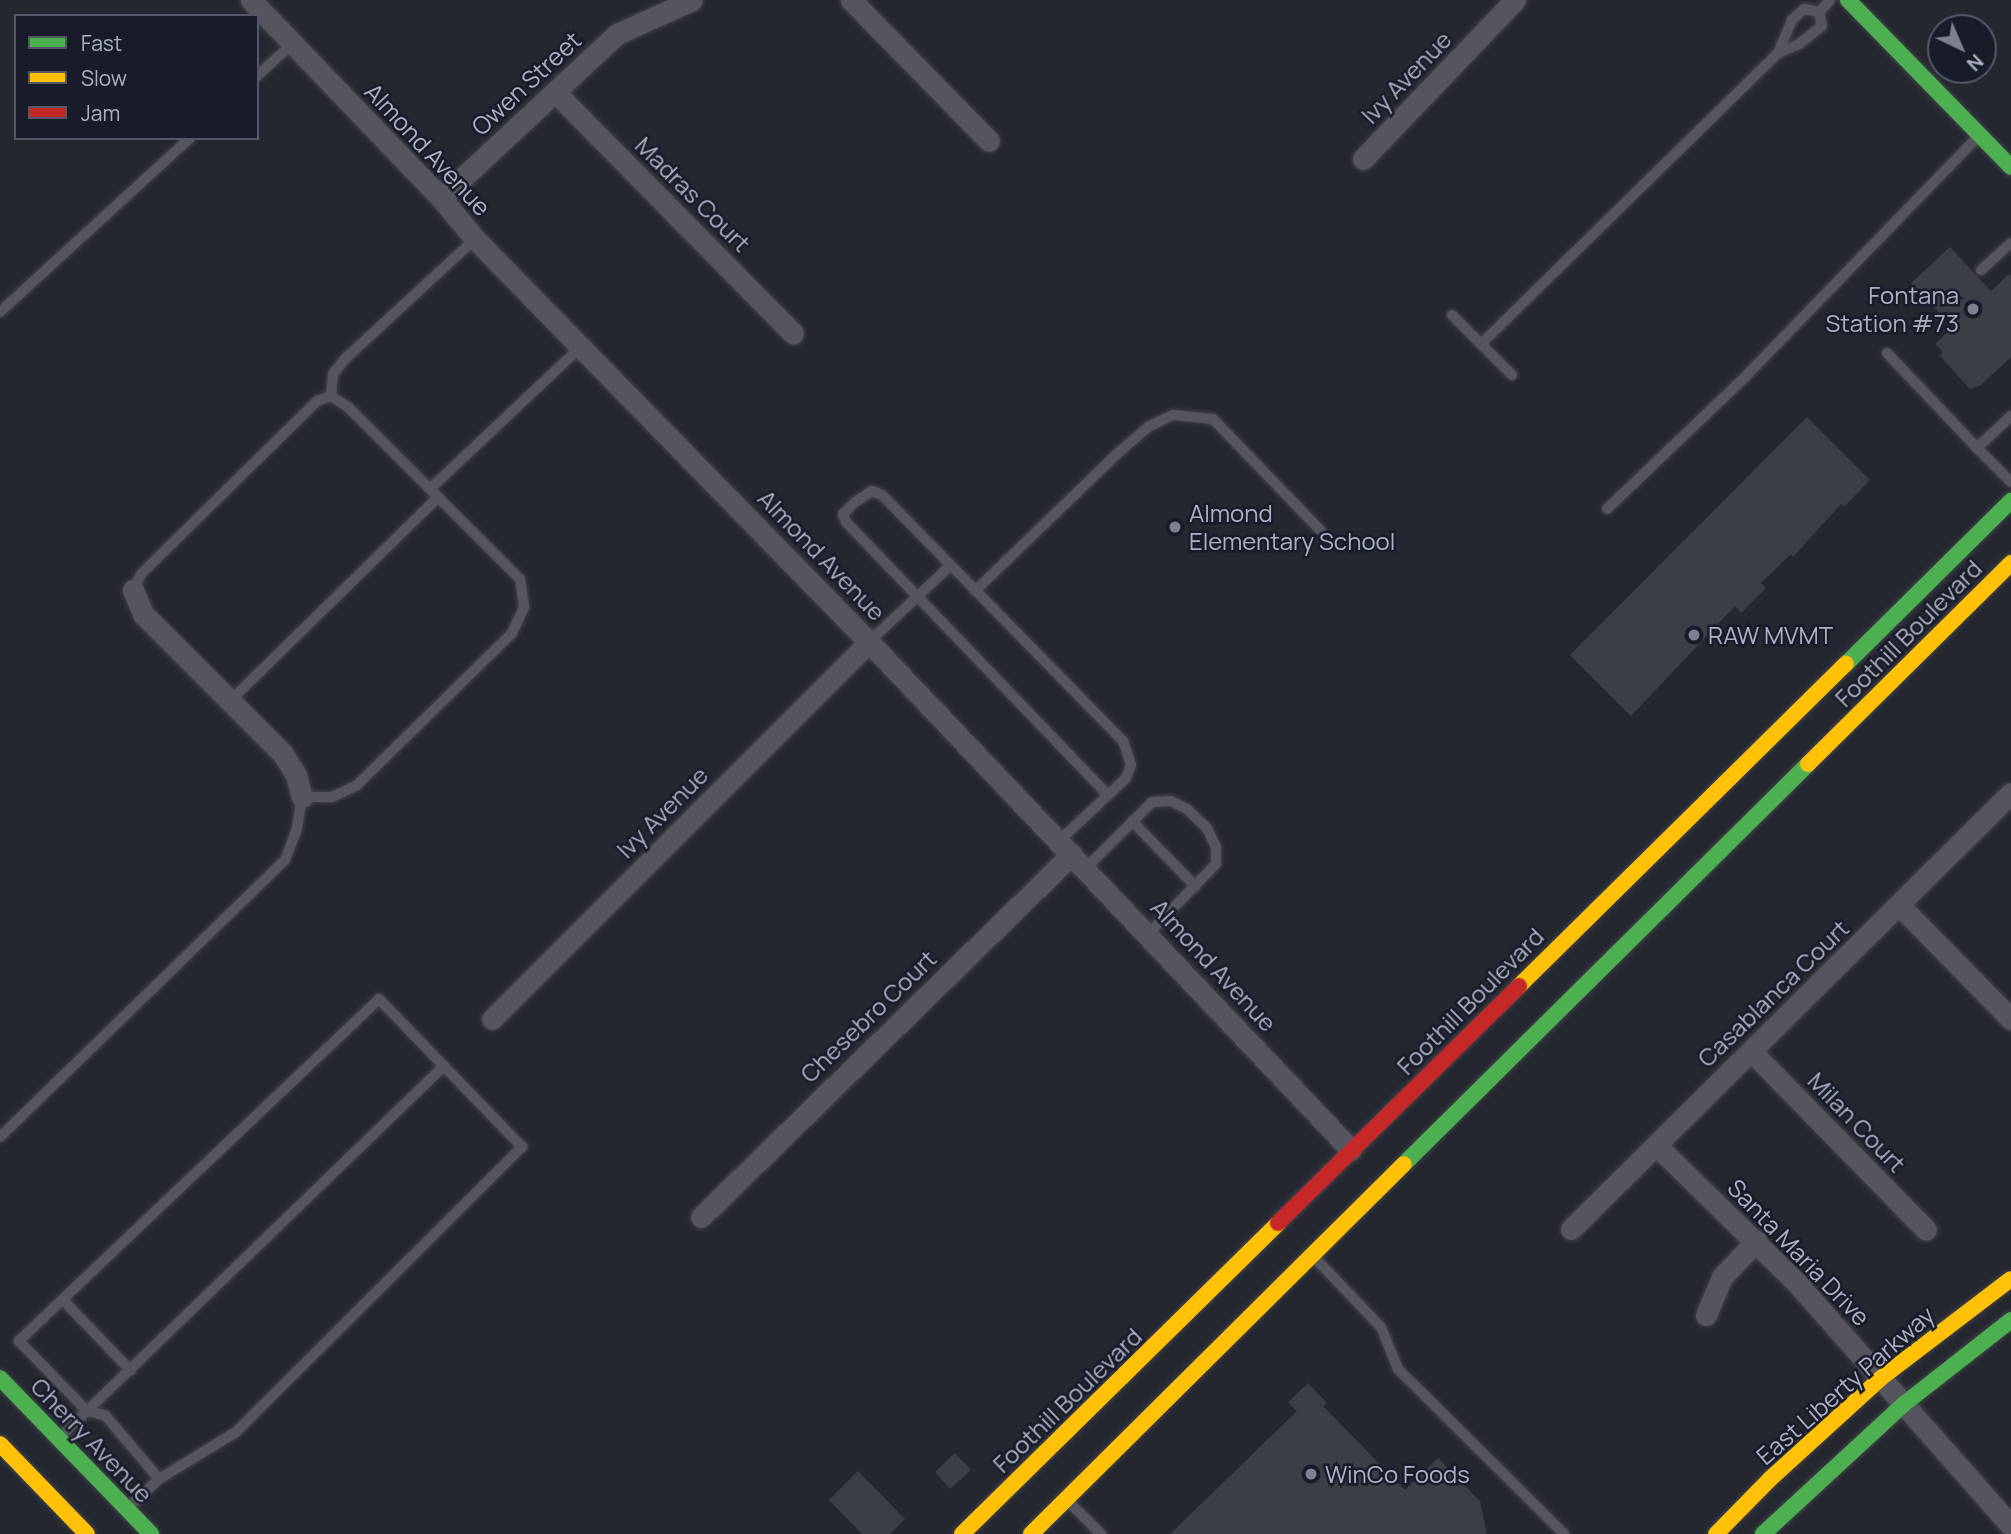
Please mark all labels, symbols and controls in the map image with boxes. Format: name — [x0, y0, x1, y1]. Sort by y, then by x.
legend — [14, 14, 259, 140]
north arrow — [1927, 14, 1997, 84]
street label: Owen Street — [466, 25, 586, 141]
street label: Ivy Avenue — [1355, 25, 1457, 129]
text: Fast — [81, 29, 122, 57]
text: N — [1961, 49, 1989, 77]
text: Slow — [81, 64, 127, 92]
street label: Almond Avenue — [359, 77, 497, 221]
text: Jam — [81, 99, 120, 127]
street label: Madras Court — [630, 131, 756, 257]
place label: Fontana Station #73 — [1825, 281, 1959, 337]
marker: Fontana Station #73 — [1965, 301, 1981, 317]
street label: Almond Avenue — [752, 484, 892, 626]
place label: Almond Elementary School — [1189, 499, 1395, 555]
marker: Almond Elementary School — [1167, 519, 1183, 535]
street label: Foothill Boulevard — [1829, 554, 1987, 712]
place label: RAW MVMT — [1708, 621, 1833, 649]
marker: RAW MVMT — [1686, 627, 1702, 643]
street label: Ivy Avenue — [610, 760, 714, 864]
street label: Almond Avenue — [1145, 893, 1283, 1037]
street label: Casablanca Court — [1691, 914, 1855, 1072]
street label: Foothill Boulevard — [1391, 922, 1549, 1080]
street label: Chesebro Court — [794, 944, 942, 1088]
street label: Milan Court — [1802, 1066, 1912, 1178]
street label: Santa Maria Drive — [1722, 1173, 1876, 1331]
street label: East Liberty Parkway — [1750, 1300, 1940, 1470]
street label: Foothill Boulevard — [987, 1322, 1147, 1478]
street label: Cherry Avenue — [25, 1372, 159, 1508]
place label: WinCo Foods — [1325, 1460, 1470, 1488]
marker: WinCo Foods — [1303, 1466, 1319, 1482]

